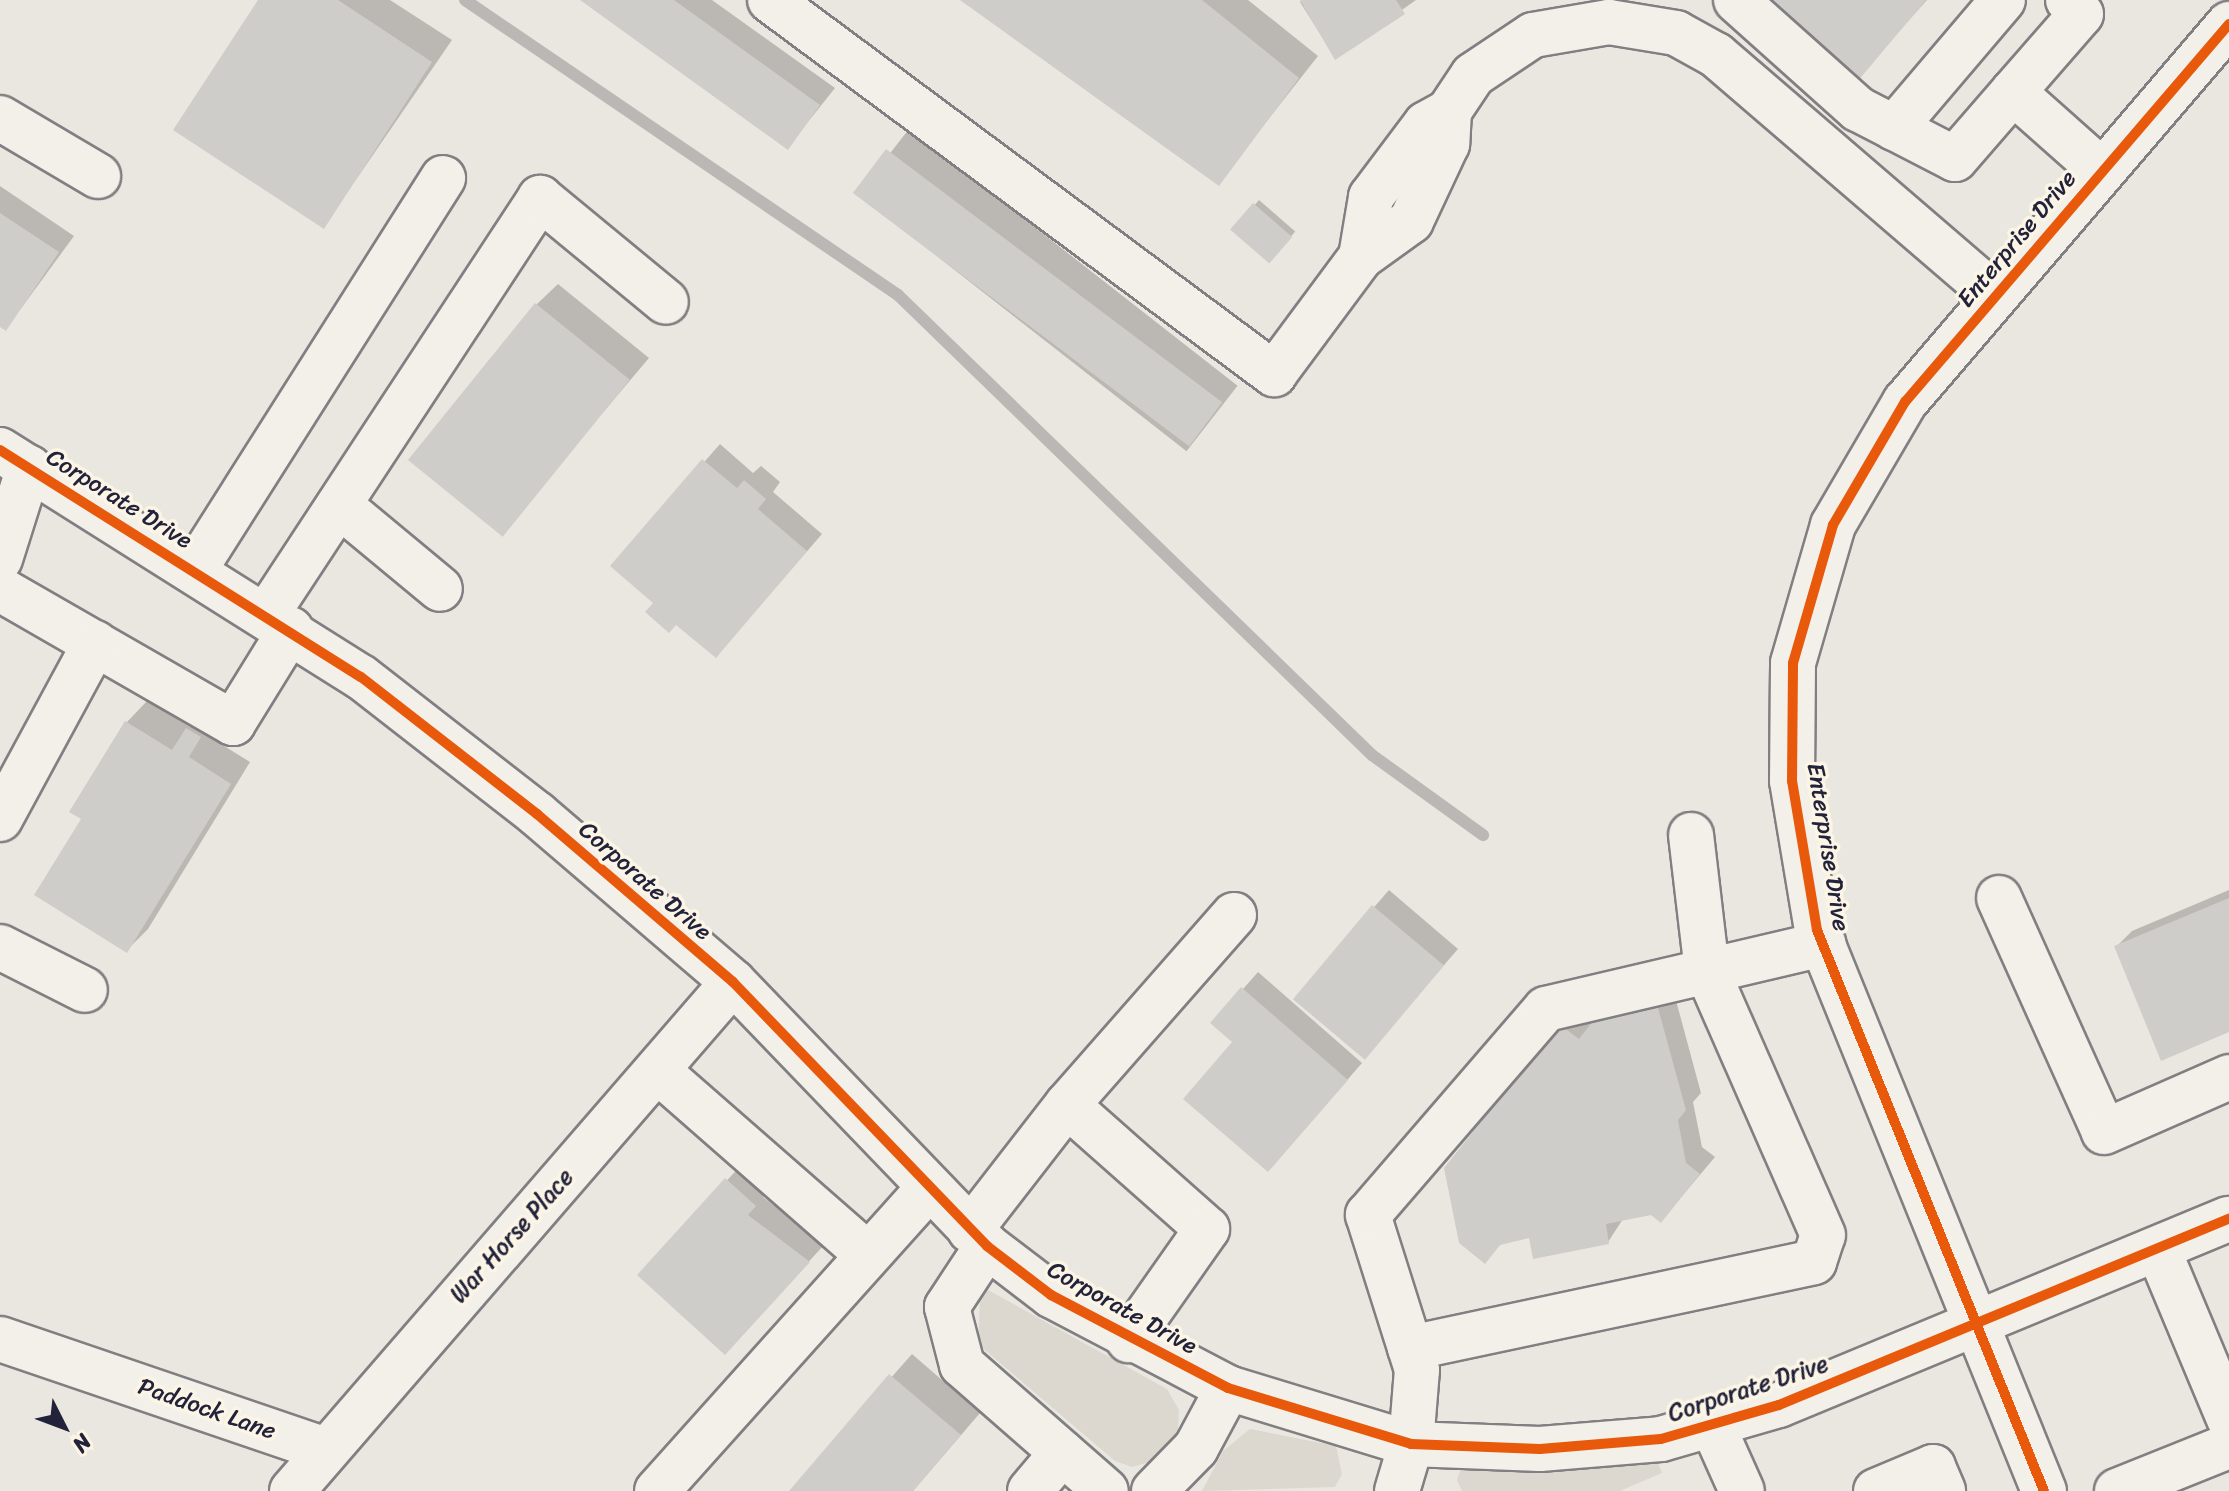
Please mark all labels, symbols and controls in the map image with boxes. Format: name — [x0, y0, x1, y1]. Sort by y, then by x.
street label: Enterprise Drive — [1951, 165, 2083, 313]
street label: Corporate Drive — [40, 443, 198, 555]
street label: Enterprise Drive — [1800, 761, 1856, 933]
street label: Corporate Drive — [572, 815, 718, 947]
street label: War Horse Place — [443, 1162, 581, 1310]
street label: Corporate Drive — [1042, 1255, 1202, 1361]
street label: Corporate Drive — [1664, 1349, 1832, 1429]
street label: Paddock Lane — [134, 1372, 280, 1446]
north arrow — [24, 1387, 104, 1467]
text: N — [63, 1425, 102, 1462]

